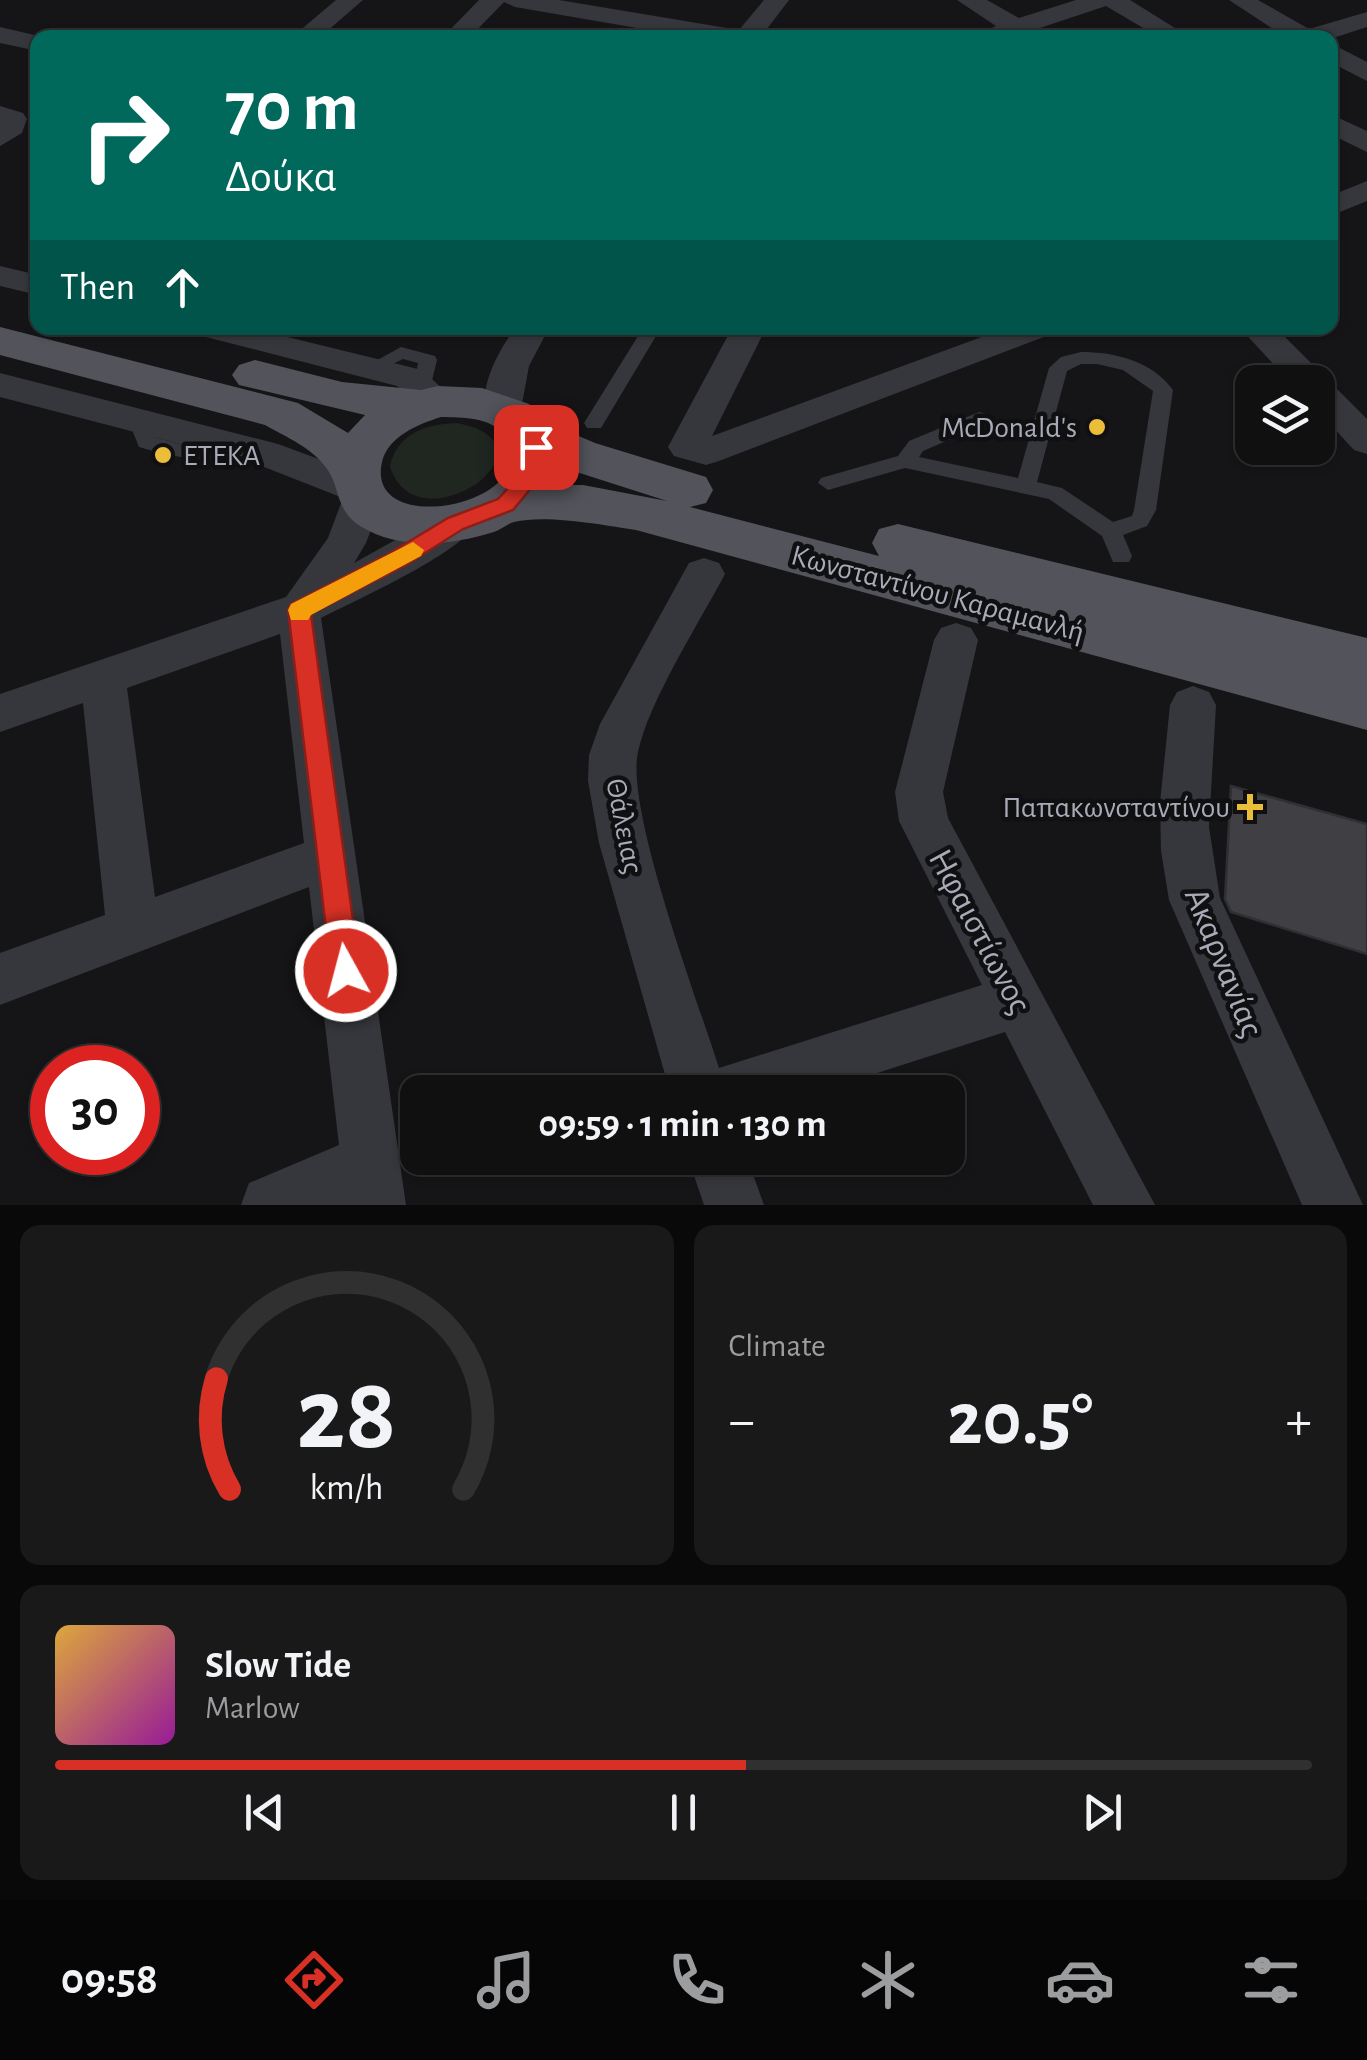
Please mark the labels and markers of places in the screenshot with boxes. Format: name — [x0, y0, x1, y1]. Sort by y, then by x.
pin — [494, 405, 579, 490]
place label: McDonald's — [941, 413, 1077, 443]
marker: McDonald's — [1086, 416, 1108, 438]
place label: ΕΤΕΚΑ — [183, 441, 260, 471]
marker: ΕΤΕΚΑ — [152, 444, 174, 466]
place label: Παπακωνσταντίνου — [1003, 793, 1230, 823]
marker: Παπακωνσταντίνου — [1239, 796, 1261, 818]

